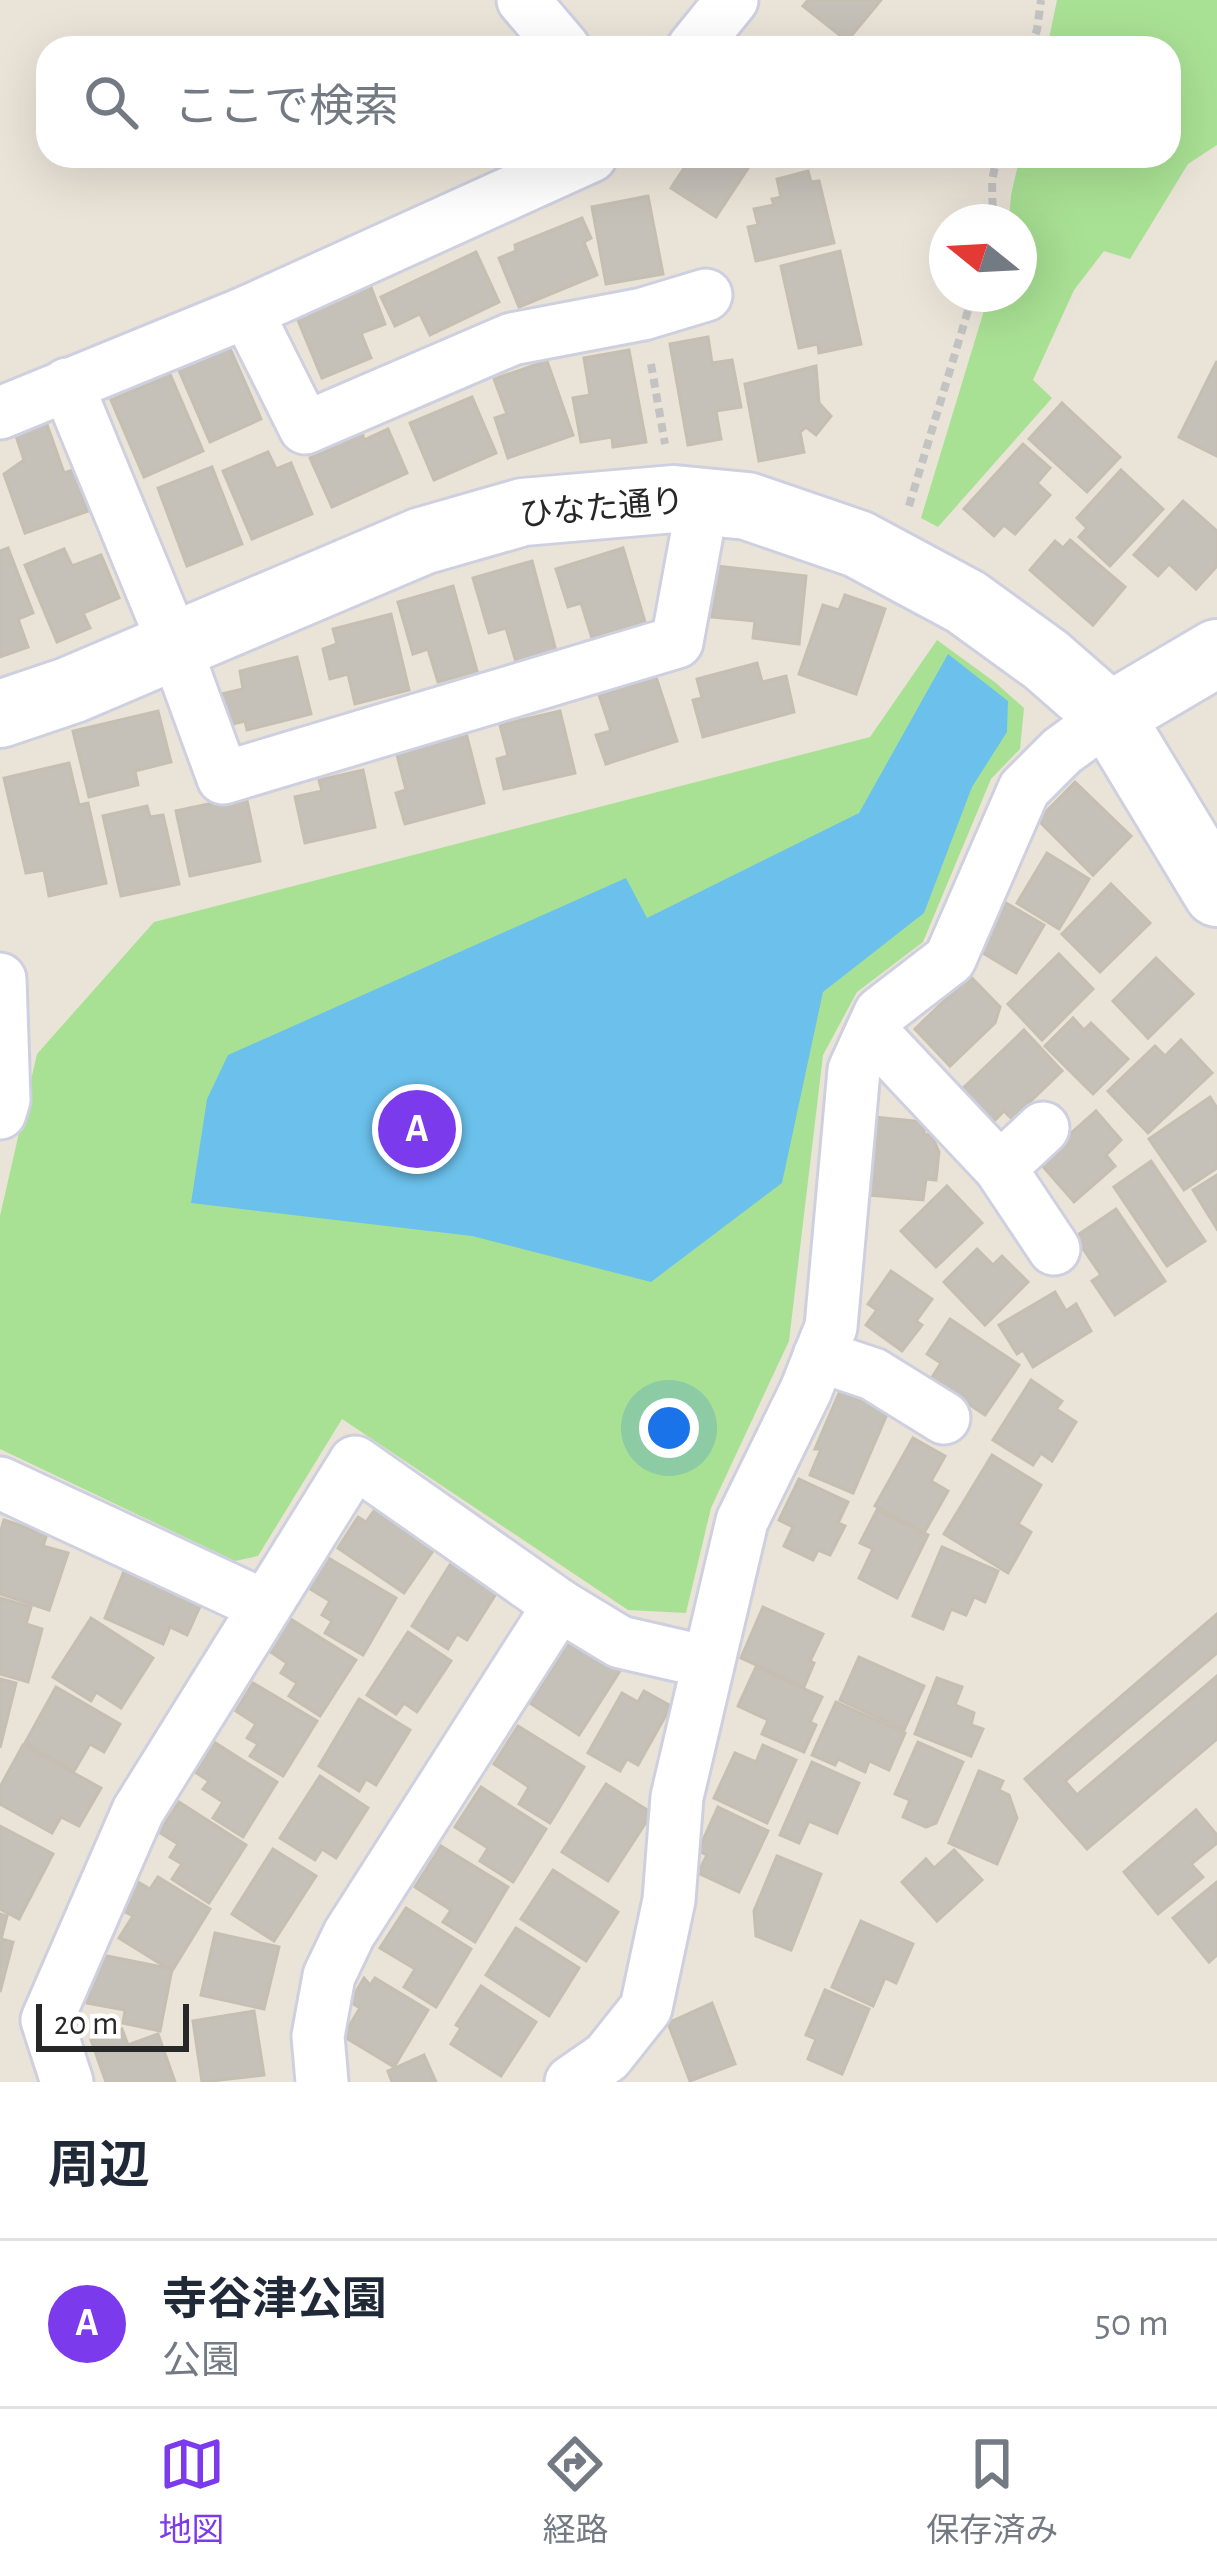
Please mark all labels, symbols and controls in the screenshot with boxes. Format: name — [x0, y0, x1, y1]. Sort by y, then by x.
search box — [36, 36, 1181, 168]
icon: search — [78, 69, 144, 135]
text: ここで検索 — [174, 85, 399, 130]
north arrow — [929, 204, 1037, 312]
street label: ひなた通り — [518, 484, 686, 533]
pin: A — [378, 1084, 456, 1174]
your location — [639, 1398, 699, 1458]
scale bar — [36, 1998, 189, 2051]
text: 20 m — [54, 2008, 118, 2041]
text: 周辺 — [48, 2141, 150, 2192]
text: 寺谷津公園 — [162, 2278, 387, 2323]
text: A — [75, 2304, 99, 2343]
text: 50 m — [1094, 2304, 1169, 2343]
text: 公園 — [162, 2342, 240, 2381]
tab: 地図 — [159, 2431, 225, 2552]
tab: 経路 — [542, 2431, 608, 2552]
tab: 保存済み — [926, 2431, 1058, 2552]

